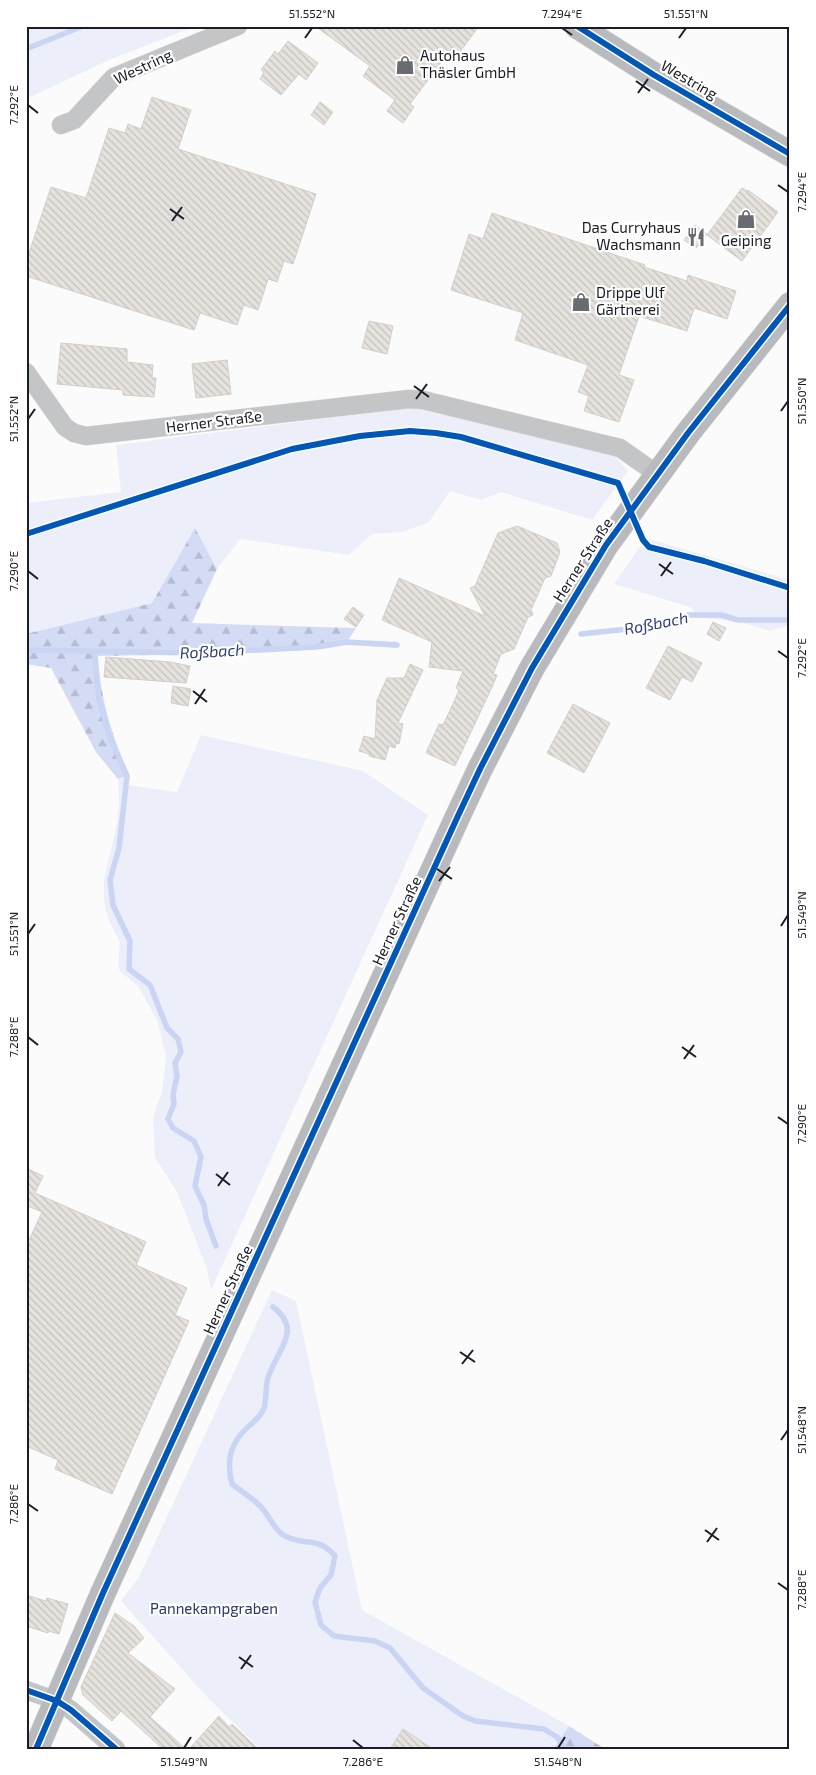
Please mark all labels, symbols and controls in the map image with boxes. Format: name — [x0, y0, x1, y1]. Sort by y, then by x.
text: 51.552°N — [289, 6, 335, 20]
text: 7.294°E — [542, 6, 582, 20]
text: 51.551°N — [664, 6, 708, 20]
street label: Westring — [111, 45, 175, 87]
place label: Autohaus Thäsler GmbH — [420, 46, 516, 81]
shop icon: Autohaus Thäsler GmbH — [394, 54, 416, 76]
street label: Westring — [658, 56, 721, 103]
text: 7.292°E — [6, 85, 20, 125]
text: 7.294°E — [794, 172, 808, 212]
shop icon: Geiping — [735, 208, 757, 230]
place label: Das Curryhaus Wachsmann — [582, 218, 681, 253]
restaurant icon: Das Curryhaus Wachsmann — [685, 226, 707, 248]
place label: Geiping — [721, 231, 772, 249]
place label: Drippe Ulf Gärtnerei — [596, 283, 665, 318]
shop icon: Drippe Ulf Gärtnerei — [570, 291, 592, 313]
text: 51.550°N — [794, 378, 808, 424]
text: 51.552°N — [6, 396, 20, 442]
street label: Herner Straße — [165, 406, 263, 436]
street label: Herner Straße — [548, 514, 616, 605]
text: 7.290°E — [6, 551, 20, 591]
water label: Roßbach — [622, 607, 690, 638]
text: 7.292°E — [794, 638, 808, 678]
water label: Roßbach — [179, 639, 245, 662]
street label: Herner Straße — [368, 873, 425, 968]
text: 51.549°N — [794, 891, 808, 939]
text: 51.551°N — [6, 912, 20, 956]
text: 7.288°E — [6, 1016, 20, 1057]
text: 7.290°E — [794, 1104, 808, 1144]
street label: Herner Straße — [199, 1242, 256, 1337]
text: 51.548°N — [794, 1406, 808, 1454]
text: 7.286°E — [6, 1484, 20, 1524]
text: 7.288°E — [794, 1569, 808, 1610]
park label: Pannekampgraben — [150, 1599, 278, 1617]
text: 51.549°N — [160, 1754, 208, 1768]
text: 7.286°E — [343, 1754, 383, 1768]
text: 51.548°N — [534, 1754, 582, 1768]

